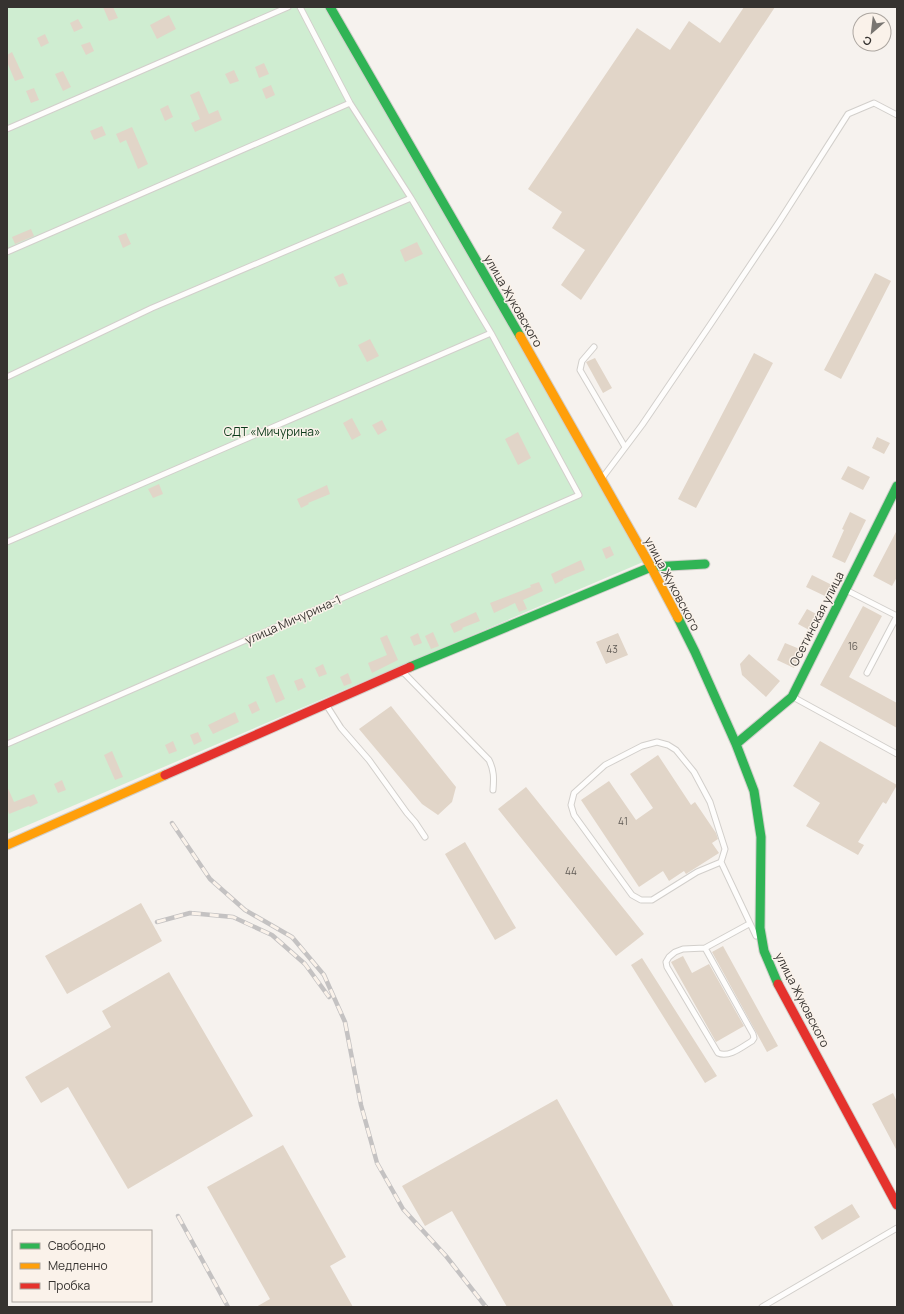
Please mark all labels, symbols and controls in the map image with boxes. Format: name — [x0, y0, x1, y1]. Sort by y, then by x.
north arrow — [852, 12, 892, 52]
text: С — [860, 33, 874, 50]
street label: улица Жуковского — [480, 251, 547, 350]
park label: СДТ «Мичурина» — [224, 423, 320, 440]
street label: улица Жуковского — [640, 534, 704, 634]
street label: Осетинская улица — [785, 568, 848, 669]
street label: улица Мичурина-1 — [242, 591, 344, 648]
house number: 16 — [848, 639, 858, 653]
house number: 43 — [606, 642, 618, 656]
house number: 41 — [618, 814, 628, 828]
house number: 44 — [565, 864, 577, 878]
street label: улица Жуковского — [771, 949, 834, 1050]
legend — [12, 1230, 152, 1302]
text: Свободно — [48, 1237, 106, 1254]
text: Медленно — [48, 1257, 108, 1274]
text: Пробка — [48, 1277, 90, 1294]

